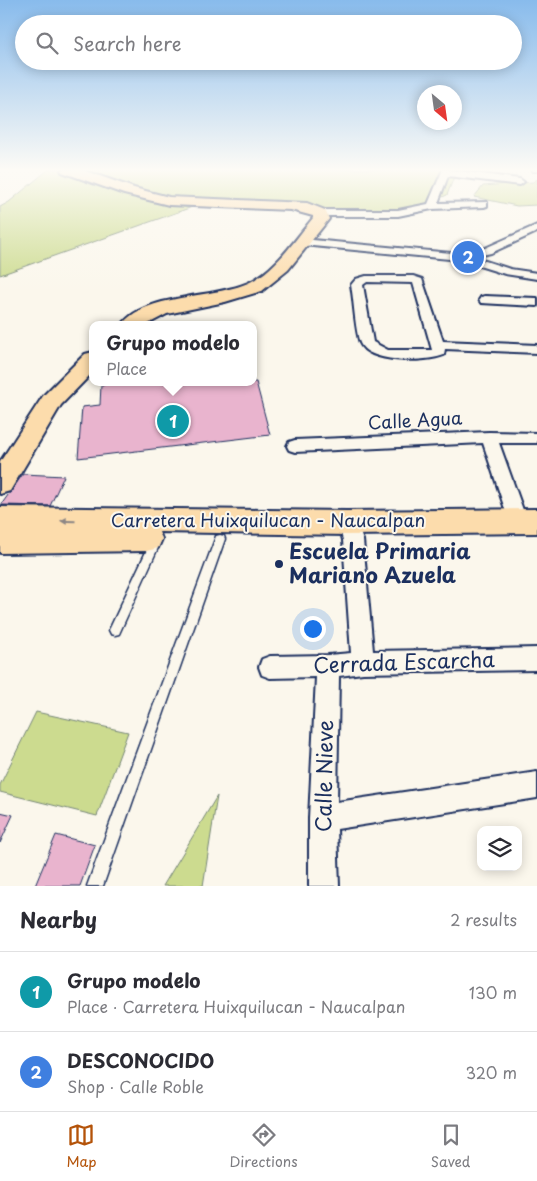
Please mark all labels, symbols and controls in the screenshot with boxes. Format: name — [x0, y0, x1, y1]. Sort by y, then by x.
search box — [15, 15, 522, 70]
icon: search — [33, 29, 61, 57]
text: Search here — [73, 29, 182, 57]
north arrow — [417, 85, 462, 130]
pin: 2 — [452, 238, 484, 276]
popup — [89, 321, 257, 386]
text: Grupo modelo — [106, 328, 240, 356]
text: Place — [106, 356, 147, 380]
pin: 1 — [157, 402, 189, 440]
street label: Calle Agua — [367, 404, 463, 435]
street label: Carretera Huixquilucan - Naucalpan — [111, 506, 425, 533]
one-way arrow — [60, 516, 76, 524]
place label: Escuela Primaria Mariano Azuela — [289, 534, 471, 590]
marker: Escuela Primaria Mariano Azuela — [273, 558, 285, 570]
your location — [300, 616, 326, 642]
street label: Cerrada Escarcha — [313, 642, 496, 680]
street label: Calle Nieve — [306, 720, 340, 832]
map controls — [477, 826, 522, 871]
button: layers — [477, 826, 522, 871]
text: Nearby — [20, 903, 97, 935]
text: 2 results — [450, 907, 517, 931]
text: Grupo modelo — [67, 966, 201, 994]
text: 1 — [32, 980, 40, 1004]
text: 130 m — [469, 980, 517, 1004]
text: Place · Carretera Huixquilucan - Naucalpan — [67, 994, 405, 1018]
text: DESCONOCIDO — [67, 1046, 214, 1074]
text: 2 — [30, 1060, 42, 1084]
text: 320 m — [466, 1060, 517, 1084]
text: Shop · Calle Roble — [67, 1074, 204, 1098]
tab: Map — [67, 1121, 96, 1172]
tab: Directions — [230, 1121, 298, 1172]
tab: Saved — [431, 1121, 470, 1172]

